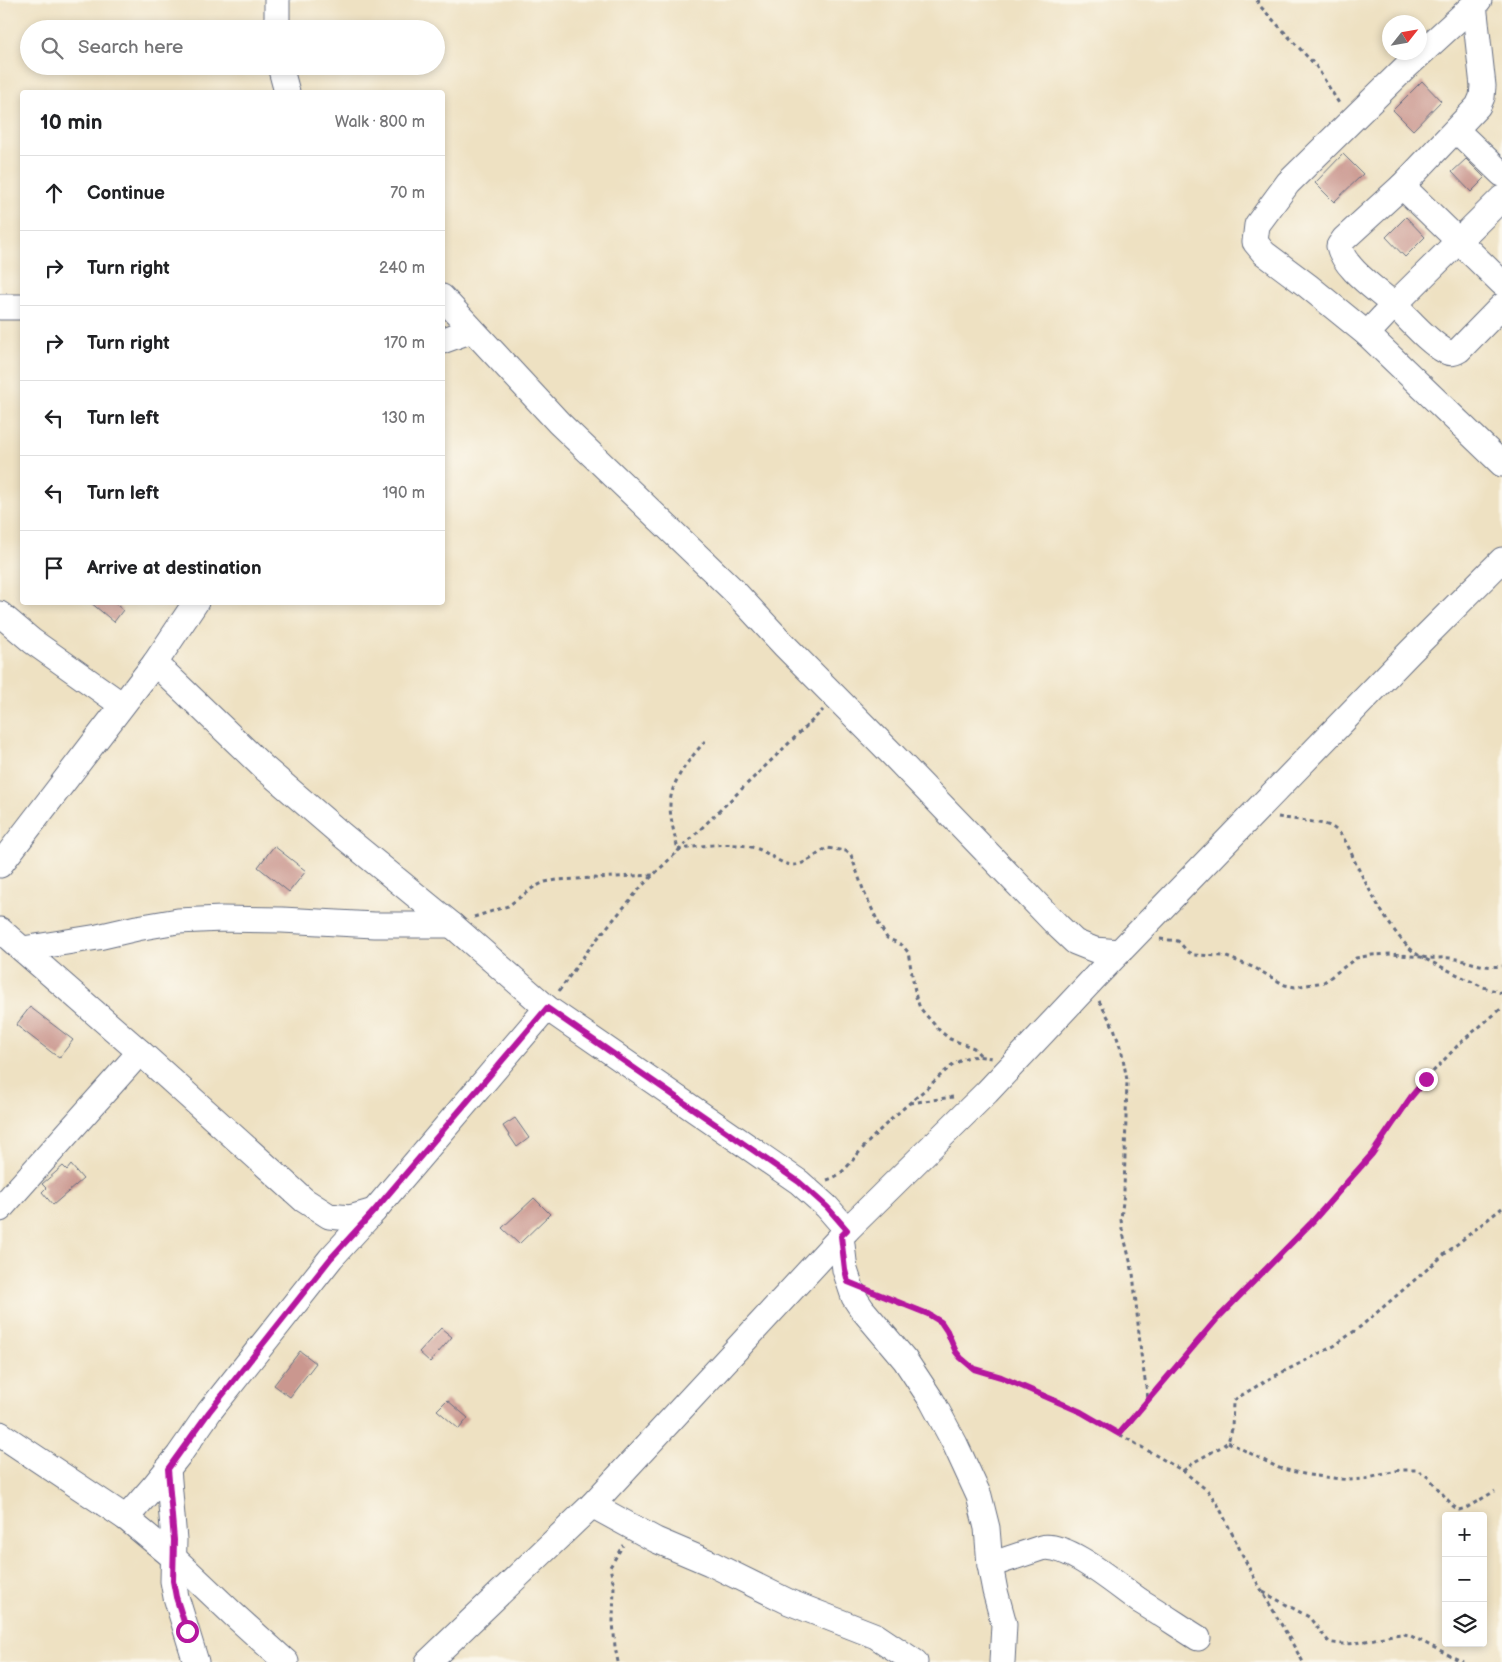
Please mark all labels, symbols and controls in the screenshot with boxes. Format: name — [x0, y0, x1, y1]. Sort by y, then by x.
north arrow — [1382, 15, 1427, 60]
search box — [20, 20, 445, 75]
icon: search — [38, 34, 66, 62]
text: Search here — [78, 36, 183, 59]
text: 10 min — [40, 110, 102, 135]
text: Walk · 800 m — [335, 113, 425, 132]
icon: ahead — [40, 179, 68, 207]
text: Continue — [87, 182, 165, 205]
text: 70 m — [390, 184, 425, 203]
icon: right — [40, 254, 68, 282]
text: Turn right — [87, 257, 170, 280]
text: 240 m — [379, 259, 425, 278]
icon: right — [40, 329, 68, 357]
text: Turn right — [87, 332, 170, 355]
text: 170 m — [384, 334, 425, 353]
icon: left — [40, 404, 68, 432]
text: Turn left — [87, 407, 159, 430]
text: 130 m — [382, 409, 425, 428]
icon: left — [40, 479, 68, 507]
text: Turn left — [87, 482, 159, 505]
text: 190 m — [383, 484, 425, 503]
icon: arrive — [40, 554, 68, 582]
text: Arrive at destination — [87, 557, 262, 580]
route end — [1415, 1068, 1438, 1091]
map controls — [1442, 1512, 1487, 1647]
button: + — [1442, 1512, 1487, 1557]
button: − — [1442, 1557, 1487, 1602]
button: layers — [1442, 1602, 1487, 1647]
route start — [176, 1620, 199, 1643]

